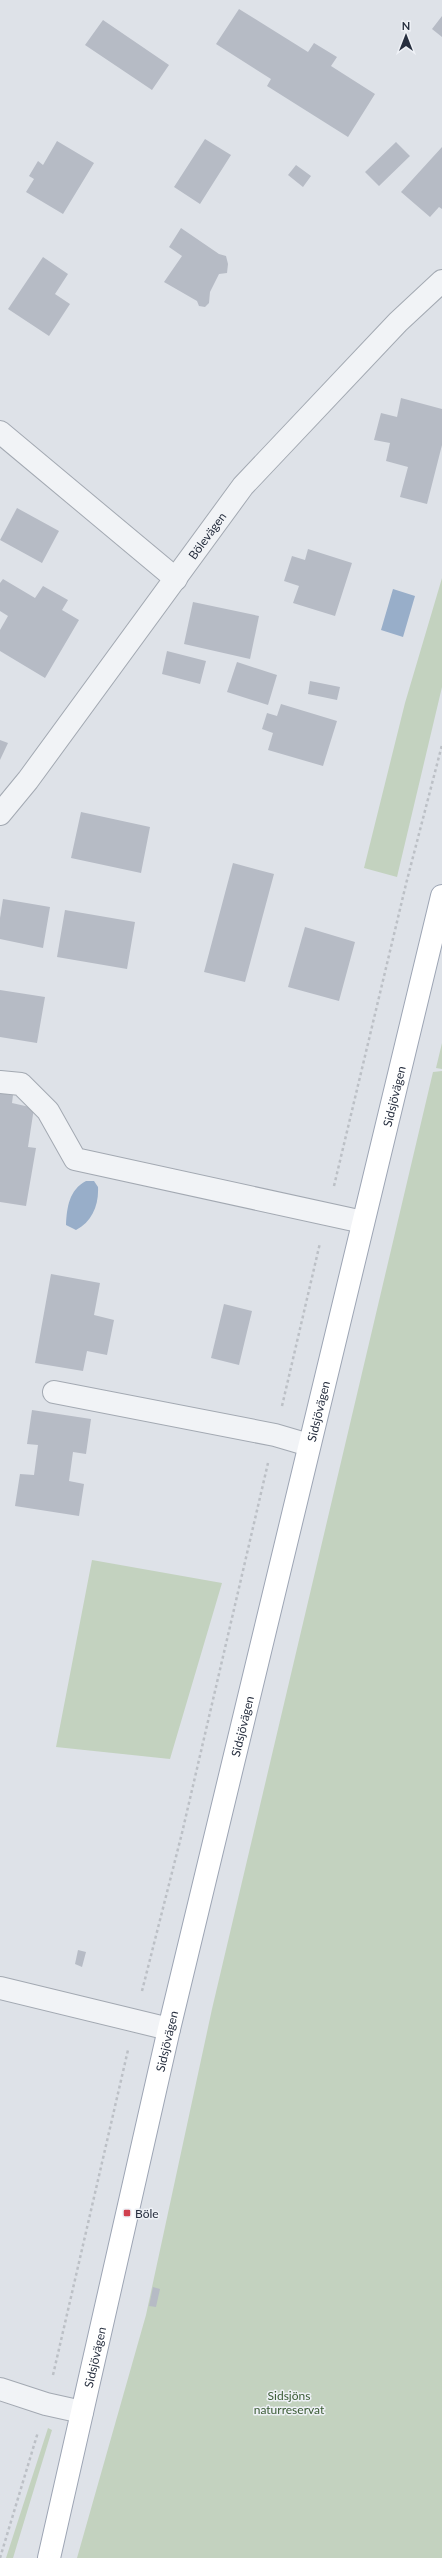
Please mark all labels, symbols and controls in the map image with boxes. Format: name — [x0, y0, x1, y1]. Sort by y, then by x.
north arrow — [386, 16, 426, 56]
text: N — [402, 19, 410, 32]
street label: Bölevägen — [185, 509, 229, 562]
street label: Sidsjövägen — [379, 1064, 408, 1128]
street label: Sidsjövägen — [303, 1379, 332, 1443]
street label: Sidsjövägen — [227, 1694, 257, 1758]
street label: Sidsjövägen — [152, 2009, 181, 2073]
place label: Böle — [135, 2206, 159, 2221]
marker: Böle — [122, 2208, 132, 2218]
street label: Sidsjövägen — [80, 2325, 109, 2389]
park label: Sidsjöns naturreservat — [254, 2388, 325, 2417]

